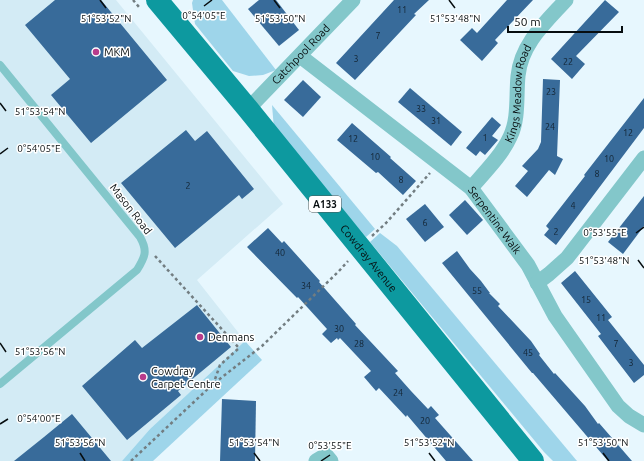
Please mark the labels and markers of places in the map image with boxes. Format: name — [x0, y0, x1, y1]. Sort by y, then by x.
place label: MKM — [104, 46, 130, 58]
marker: MKM — [91, 47, 101, 57]
place label: Denmans — [208, 331, 255, 343]
marker: Denmans — [195, 332, 205, 342]
place label: Cowdray Carpet Centre — [151, 365, 221, 390]
marker: Cowdray Carpet Centre — [138, 372, 148, 382]

